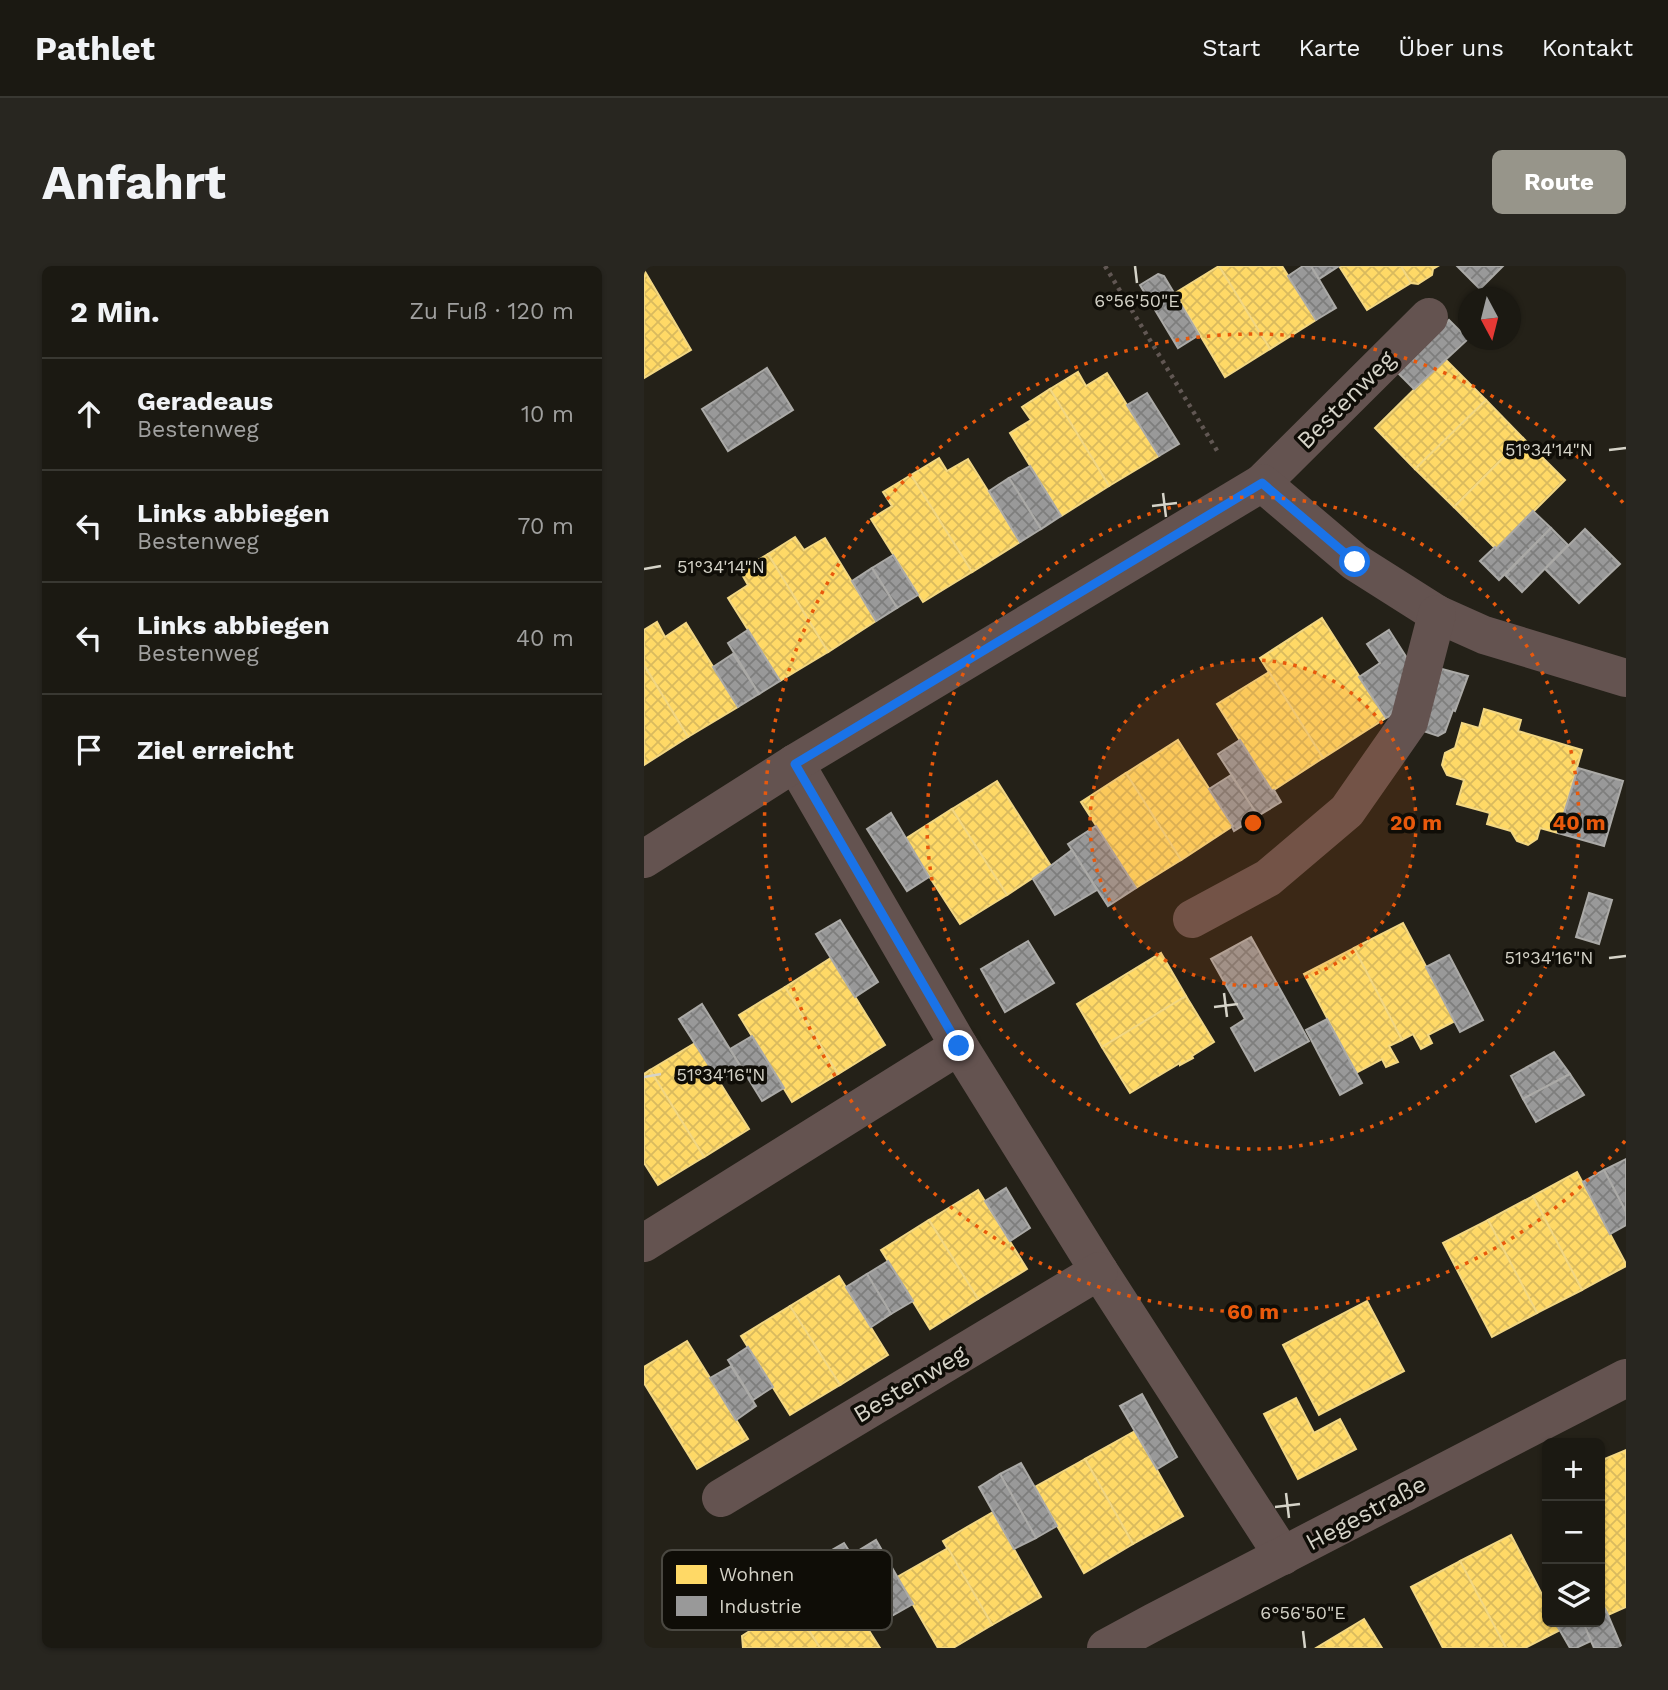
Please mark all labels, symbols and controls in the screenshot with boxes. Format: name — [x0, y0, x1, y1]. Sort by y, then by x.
text: Pathlet — [35, 29, 155, 68]
text: Start — [1202, 34, 1260, 62]
text: Karte — [1298, 34, 1360, 62]
text: Über uns — [1398, 34, 1504, 62]
text: Kontakt — [1542, 34, 1633, 62]
button: Route — [1492, 150, 1626, 214]
text: Anfahrt — [42, 153, 226, 211]
north arrow — [1458, 287, 1521, 350]
text: 6°56'50"E — [1094, 290, 1180, 311]
text: 2 Min. — [70, 294, 160, 329]
text: Zu Fuß · 120 m — [410, 298, 574, 325]
street label: Bestenweg — [1291, 345, 1401, 455]
text: Geradeaus — [137, 386, 273, 416]
icon: ahead — [70, 395, 108, 433]
text: 10 m — [521, 401, 574, 428]
text: Bestenweg — [137, 416, 259, 443]
text: 51°34'14"N — [1505, 439, 1593, 460]
text: Links abbiegen — [137, 498, 330, 528]
icon: left — [70, 507, 108, 545]
text: 70 m — [517, 513, 574, 540]
text: Bestenweg — [137, 528, 259, 555]
route start — [1339, 546, 1370, 577]
text: 51°34'14"N — [677, 556, 765, 577]
text: Links abbiegen — [137, 610, 330, 640]
icon: left — [70, 619, 108, 657]
text: 40 m — [516, 625, 574, 652]
text: Bestenweg — [137, 640, 259, 667]
icon: arrive — [70, 731, 108, 769]
text: Ziel erreicht — [137, 735, 294, 765]
text: 20 m — [1390, 810, 1442, 835]
text: 40 m — [1553, 810, 1605, 835]
centre of rings — [1241, 811, 1265, 835]
text: 51°34'16"N — [1504, 947, 1594, 968]
route end — [943, 1030, 974, 1061]
text: 51°34'16"N — [676, 1064, 766, 1085]
text: 60 m — [1227, 1299, 1279, 1324]
street label: Bestenweg — [848, 1339, 972, 1429]
map controls — [1542, 1438, 1605, 1627]
button: + — [1542, 1438, 1605, 1501]
street label: Hegestraße — [1301, 1470, 1431, 1556]
button: − — [1542, 1501, 1605, 1564]
legend — [662, 1550, 892, 1630]
text: Wohnen — [719, 1563, 794, 1586]
button: layers — [1542, 1564, 1605, 1627]
text: Industrie — [719, 1595, 802, 1618]
text: 6°56'50"E — [1260, 1602, 1346, 1623]

